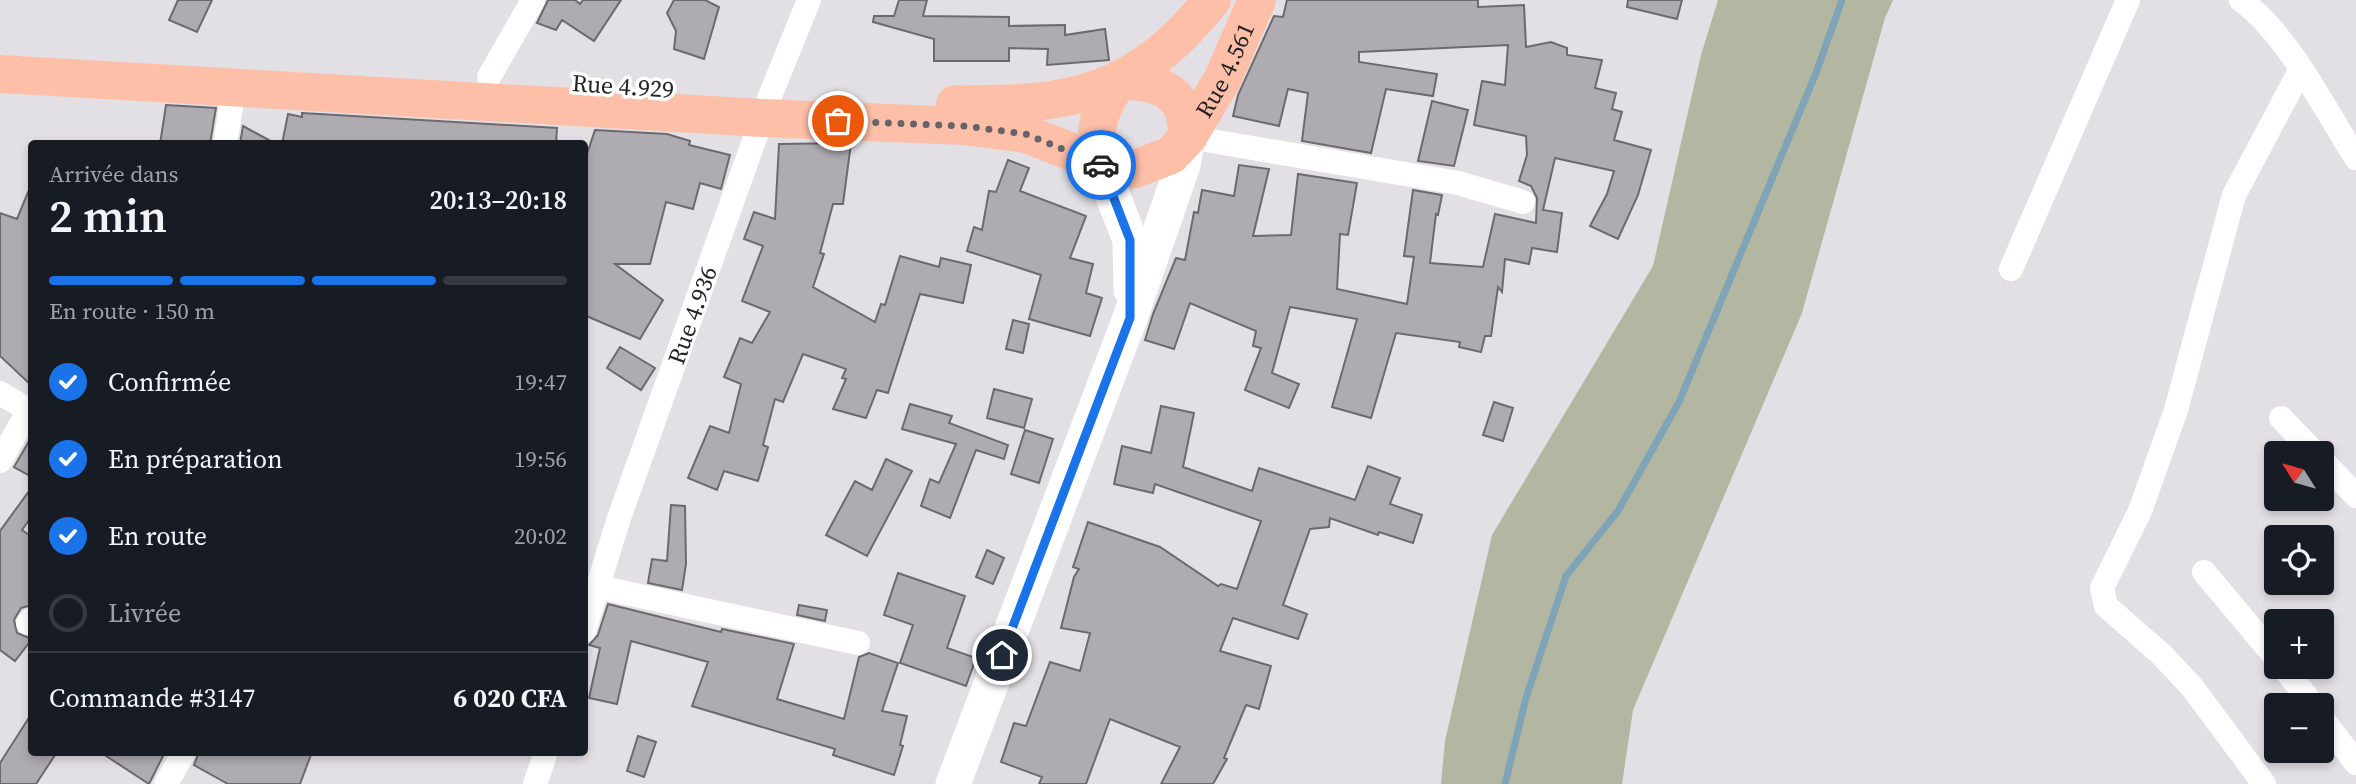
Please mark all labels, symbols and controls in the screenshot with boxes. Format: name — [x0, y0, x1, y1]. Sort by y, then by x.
street label: Rue 4.561 — [1187, 17, 1262, 123]
street label: Rue 4.929 — [571, 66, 675, 106]
pin — [808, 91, 868, 151]
icon: bag — [819, 102, 857, 140]
courier — [1066, 130, 1136, 200]
icon: car — [1082, 146, 1120, 184]
text: Arrivée dans — [49, 158, 179, 190]
text: 20:13–20:18 — [430, 182, 567, 218]
text: 2 min — [49, 184, 167, 247]
street label: Rue 4.936 — [659, 261, 724, 369]
text: En route · 150 m — [49, 295, 215, 327]
icon: check — [49, 363, 87, 401]
text: Confirmée — [108, 364, 231, 400]
text: 19:47 — [514, 366, 567, 398]
icon: check — [49, 440, 87, 478]
text: En préparation — [108, 441, 283, 477]
north arrow — [2264, 441, 2334, 511]
map controls — [2264, 441, 2334, 763]
text: 19:56 — [514, 443, 567, 475]
icon: check — [49, 517, 87, 555]
text: En route — [108, 518, 207, 554]
text: 20:02 — [514, 520, 567, 552]
button: locate — [2264, 525, 2334, 595]
text: Livrée — [108, 595, 181, 631]
button: + — [2264, 609, 2334, 679]
pin — [972, 625, 1032, 685]
icon: home — [983, 636, 1021, 674]
text: Commande #3147 — [49, 680, 255, 716]
text: 6 020 CFA — [453, 680, 567, 716]
button: − — [2264, 693, 2334, 763]

